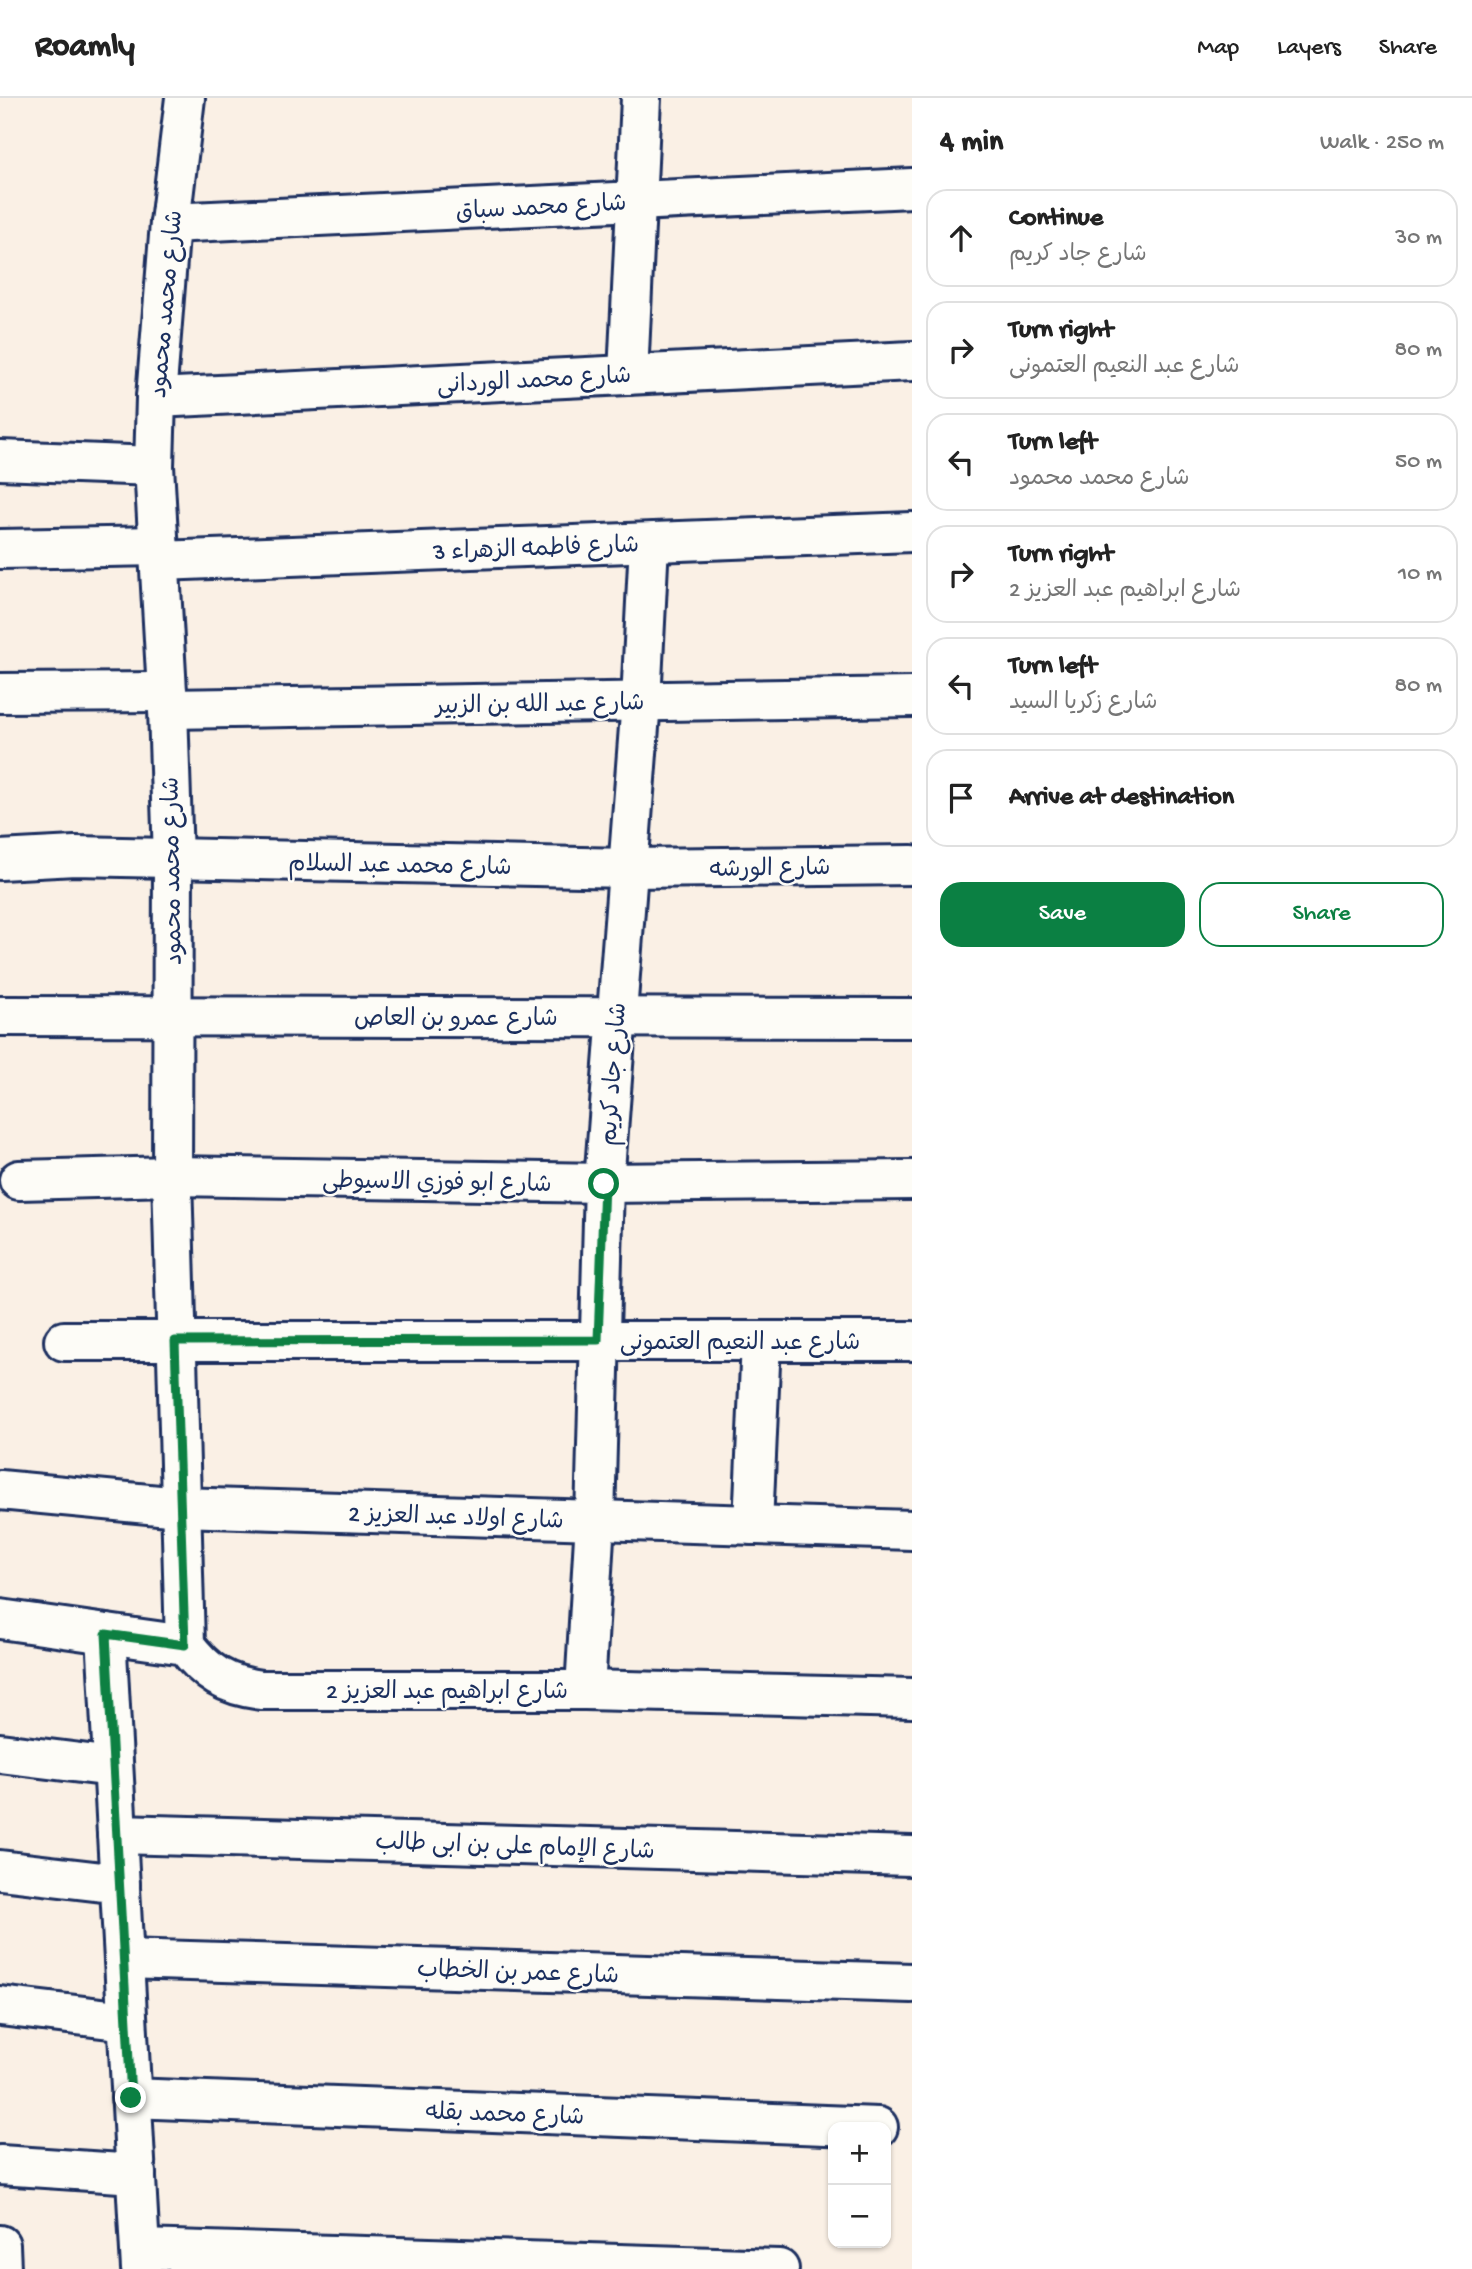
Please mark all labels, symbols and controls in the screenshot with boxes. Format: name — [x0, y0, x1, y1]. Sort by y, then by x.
text: Roamly — [35, 29, 135, 67]
text: Map — [1197, 34, 1239, 63]
text: Layers — [1277, 34, 1341, 63]
text: Share — [1379, 34, 1437, 63]
text: 4 min — [940, 126, 1003, 161]
text: Walk · 250 m — [1320, 130, 1444, 157]
street label: شارع محمد سباق — [455, 191, 627, 228]
text: Continue — [1009, 204, 1103, 235]
street label: شارع محمد محمود — [146, 209, 191, 399]
icon: ahead — [942, 219, 980, 257]
text: 30 m — [1395, 225, 1442, 252]
text: شارع جاد كريم — [1009, 242, 1147, 269]
text: Turn right — [1009, 316, 1113, 347]
icon: right — [942, 331, 980, 369]
text: 80 m — [1395, 337, 1442, 364]
text: شارع عبد النعيم العتمونى — [1009, 354, 1240, 381]
street label: شارع محمد الوردانى — [436, 363, 632, 402]
text: Turn left — [1009, 428, 1097, 459]
icon: left — [942, 443, 980, 481]
text: 50 m — [1395, 449, 1442, 476]
text: شارع محمد محمود — [1009, 466, 1190, 493]
street label: شارع فاطمه الزهراء 3 — [432, 532, 640, 569]
text: Turn right — [1009, 540, 1113, 571]
icon: right — [942, 555, 980, 593]
text: 10 m — [1398, 561, 1442, 588]
text: شارع ابراهيم عبد العزيز 2 — [1009, 578, 1241, 605]
text: Turn left — [1009, 652, 1097, 683]
icon: left — [942, 667, 980, 705]
text: 80 m — [1395, 673, 1442, 700]
street label: شارع عبد الله بن الزبير — [433, 690, 645, 723]
text: شارع زكريا السيد — [1009, 690, 1158, 717]
street label: شارع محمد محمود — [158, 776, 191, 965]
icon: arrive — [942, 779, 980, 817]
text: Arrive at destination — [1009, 783, 1234, 814]
street label: شارع محمد عبد السلام — [288, 851, 512, 884]
street label: شارع الورشه — [709, 855, 831, 886]
button: Save — [940, 882, 1185, 947]
button: Share — [1199, 882, 1444, 947]
street label: شارع جاد كريم — [596, 1002, 635, 1147]
street label: شارع عمرو بن العاص — [354, 1006, 558, 1035]
street label: شارع ابو فوزي الاسيوطى — [322, 1168, 552, 1201]
route start — [588, 1168, 619, 1199]
street label: شارع عبد النعيم العتمونى — [620, 1330, 860, 1359]
street label: شارع اولاد عبد العزيز 2 — [348, 1501, 564, 1538]
street label: شارع ابراهيم عبد العزيز 2 — [326, 1679, 568, 1708]
street label: شارع الإمام على بن ابى طالب — [375, 1829, 655, 1868]
street label: شارع عمر بن الخطاب — [416, 1956, 619, 1993]
route end — [115, 2082, 146, 2113]
street label: شارع محمد بقله — [425, 2099, 585, 2134]
map controls — [828, 2122, 891, 2248]
button: + — [828, 2122, 891, 2185]
button: − — [828, 2185, 891, 2248]

